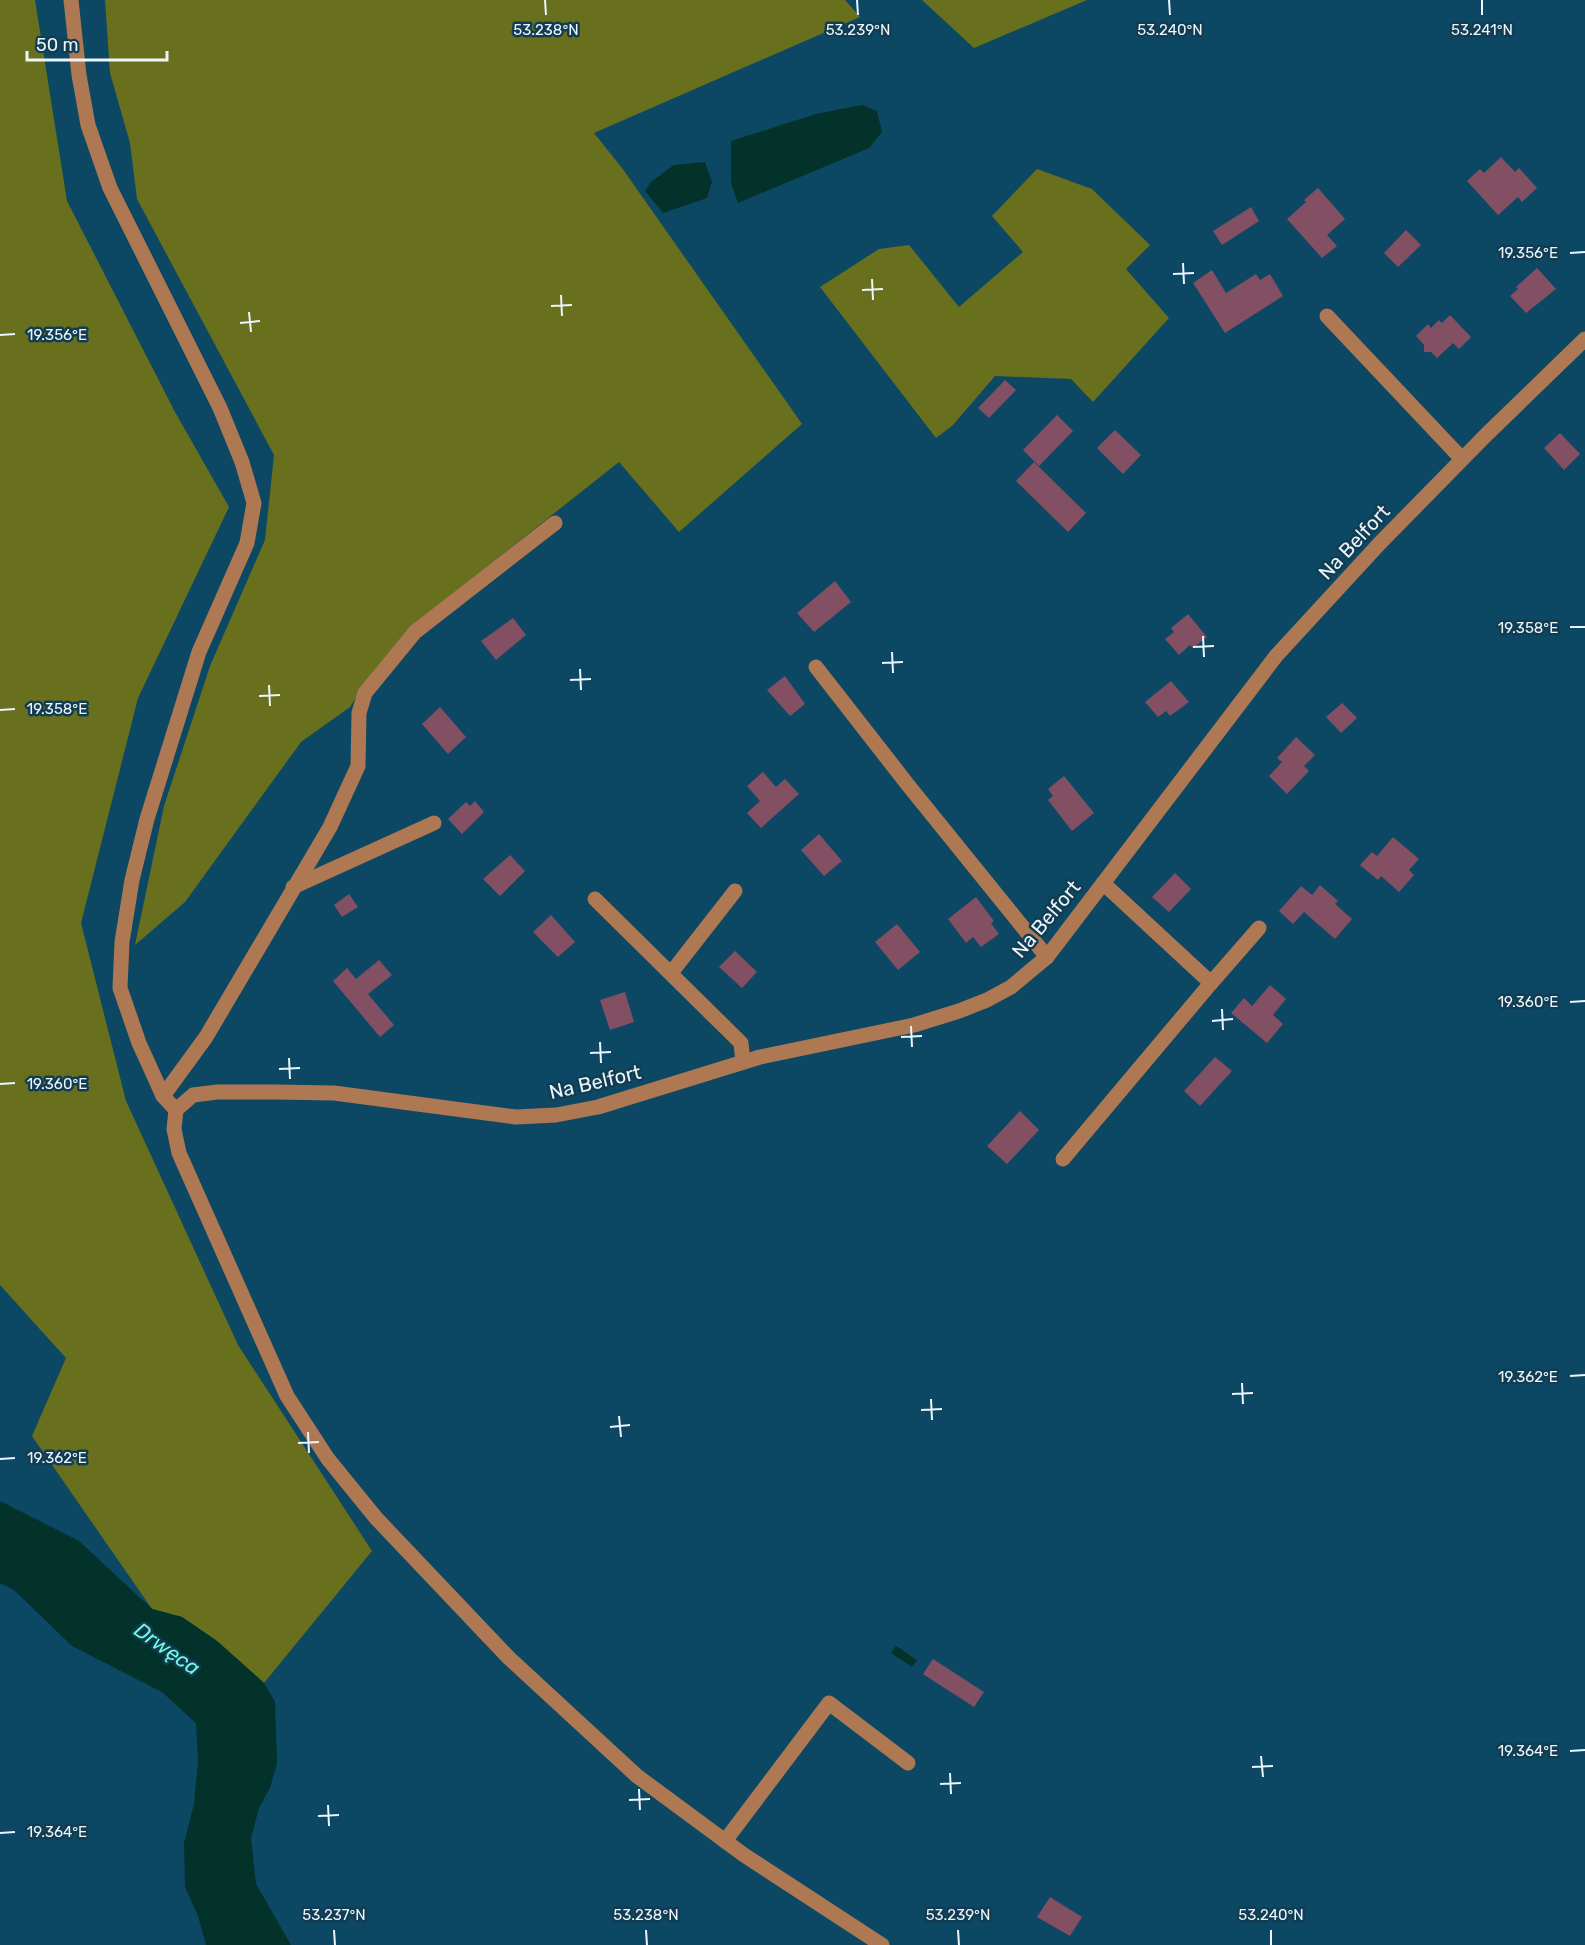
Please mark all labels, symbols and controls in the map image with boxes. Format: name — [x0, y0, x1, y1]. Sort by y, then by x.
text: 53.238°N — [513, 21, 579, 39]
text: 53.239°N — [826, 21, 890, 39]
text: 53.240°N — [1137, 21, 1203, 39]
text: 53.241°N — [1451, 21, 1513, 39]
scale bar — [27, 24, 166, 62]
text: 50 m — [36, 34, 79, 56]
text: 19.356°E — [1498, 244, 1558, 262]
text: 19.356°E — [27, 326, 87, 344]
street label: Na Belfort — [1313, 499, 1395, 584]
text: 19.358°E — [1498, 619, 1558, 637]
text: 19.358°E — [27, 700, 87, 718]
street label: Na Belfort — [1007, 875, 1085, 963]
text: 19.360°E — [1498, 993, 1558, 1011]
street label: Na Belfort — [547, 1060, 644, 1104]
text: 19.360°E — [27, 1075, 87, 1093]
text: 19.362°E — [1498, 1368, 1558, 1386]
text: 19.362°E — [27, 1449, 87, 1467]
water label: Drwęca — [130, 1617, 205, 1680]
text: 19.364°E — [1498, 1742, 1558, 1760]
text: 19.364°E — [27, 1823, 87, 1841]
text: 53.237°N — [302, 1906, 366, 1924]
text: 53.238°N — [613, 1906, 679, 1924]
text: 53.239°N — [926, 1906, 990, 1924]
text: 53.240°N — [1238, 1906, 1304, 1924]

